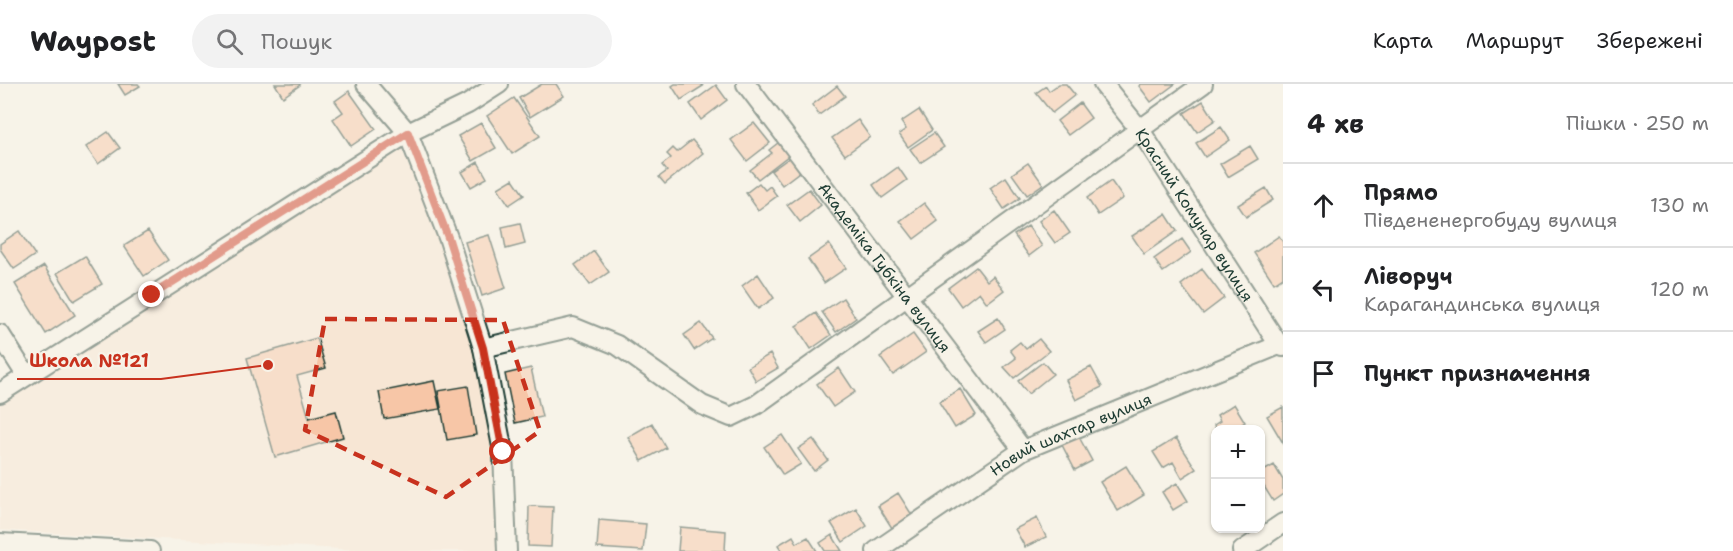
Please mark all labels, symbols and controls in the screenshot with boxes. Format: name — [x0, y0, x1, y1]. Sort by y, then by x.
search box — [192, 14, 612, 68]
text: Waypost — [30, 22, 156, 60]
icon: search — [213, 25, 246, 58]
text: Пошук — [261, 27, 332, 56]
text: Карта — [1373, 27, 1433, 55]
text: Маршрут — [1466, 27, 1564, 55]
text: Збережені — [1597, 27, 1703, 55]
text: 4 хв — [1307, 106, 1364, 141]
text: Пішки · 250 m — [1566, 110, 1709, 136]
street label: Красний Комунар вулиця — [1131, 124, 1259, 305]
street label: Академіка Губкіна вулиця — [814, 178, 956, 357]
text: Прямо — [1364, 178, 1438, 207]
icon: ahead — [1307, 189, 1340, 222]
text: 130 m — [1650, 192, 1709, 218]
text: Південенергобуду вулиця — [1364, 207, 1617, 233]
text: Ліворуч — [1364, 262, 1452, 291]
icon: left — [1307, 273, 1340, 306]
text: 120 m — [1650, 276, 1709, 302]
route end — [138, 281, 164, 307]
text: Карагандинська вулиця — [1364, 291, 1601, 317]
callout: Школа №121 — [17, 343, 161, 379]
text: Школа №121 — [29, 349, 149, 373]
icon: arrive — [1307, 357, 1340, 390]
text: Пункт призначення — [1364, 359, 1591, 388]
street label: Новий шахтар вулиця — [985, 388, 1155, 480]
map controls — [1211, 425, 1265, 533]
button: + — [1211, 425, 1265, 479]
route start — [489, 438, 515, 464]
button: − — [1211, 479, 1265, 533]

